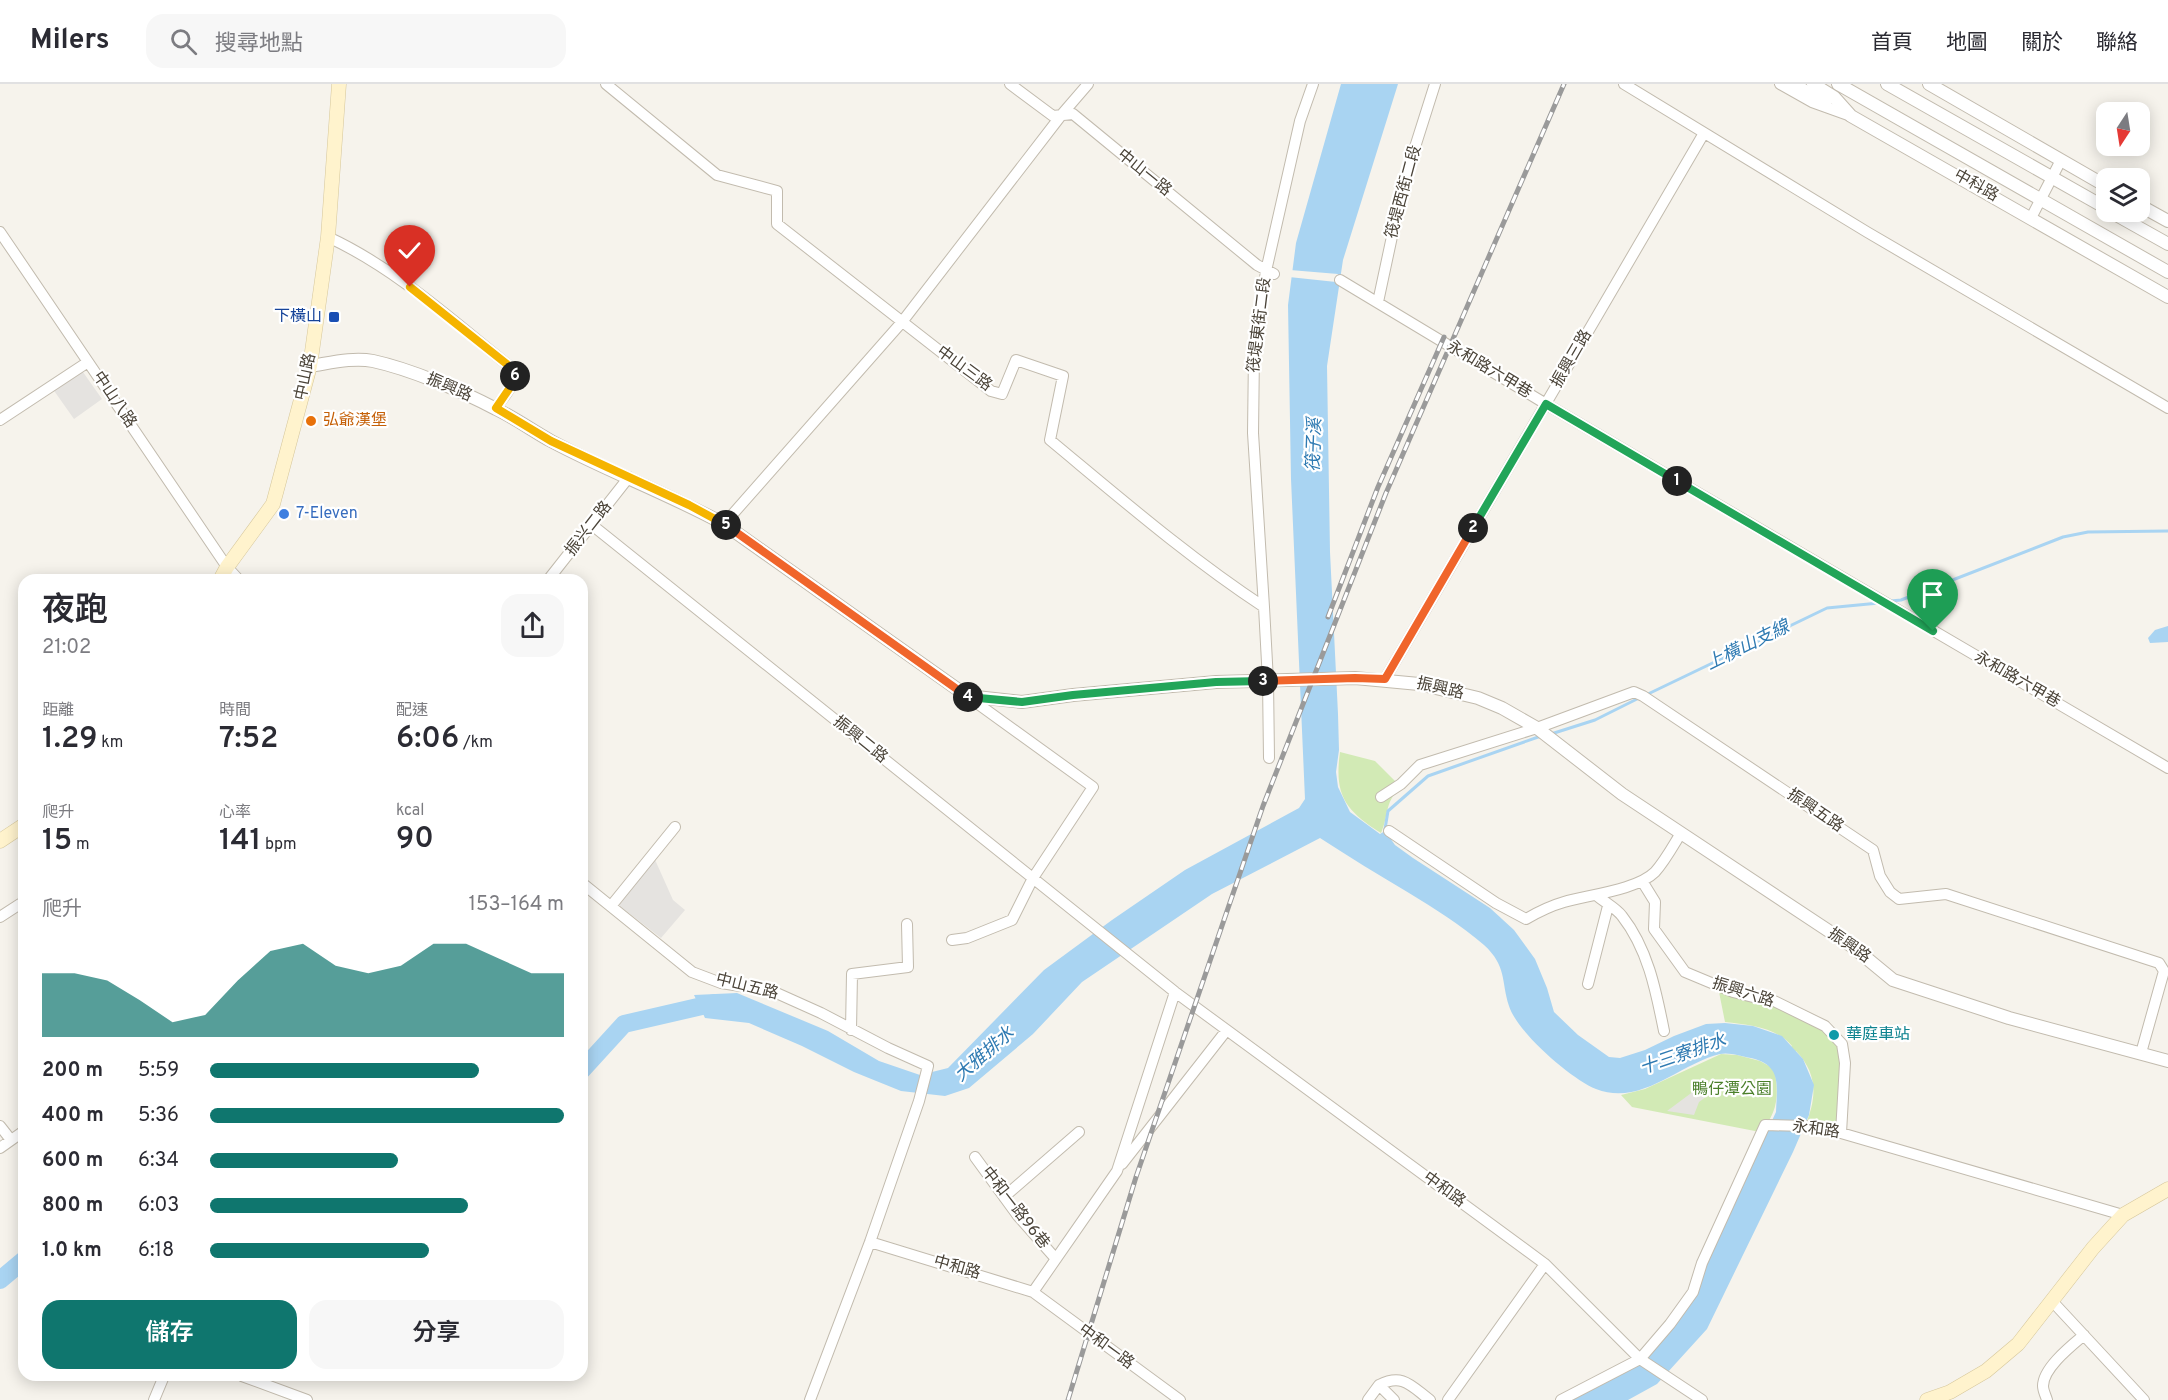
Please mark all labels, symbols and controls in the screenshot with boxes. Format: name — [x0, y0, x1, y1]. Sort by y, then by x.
search box — [146, 14, 566, 68]
text: Milers — [30, 23, 110, 59]
icon: search — [167, 25, 200, 58]
text: 首頁 — [1871, 30, 1913, 57]
text: 地圖 — [1946, 30, 1988, 57]
text: 關於 — [2021, 30, 2063, 57]
text: 聯絡 — [2096, 30, 2138, 57]
text: 搜尋地點 — [215, 31, 303, 58]
north arrow — [2096, 102, 2150, 156]
map controls — [2096, 102, 2150, 222]
street label: 筏堤西街二段 — [1382, 143, 1426, 241]
street label: 中山一路 — [1113, 145, 1175, 201]
street label: 中科路 — [1950, 166, 2002, 206]
button: layers — [2096, 168, 2150, 222]
pin — [384, 225, 435, 287]
icon: check — [393, 234, 426, 267]
street label: 筏堤東街二段 — [1244, 276, 1276, 374]
place label: 下橫山 — [274, 307, 322, 327]
marker: 下橫山 — [327, 310, 341, 324]
street label: 振興三路 — [1547, 326, 1597, 392]
street label: 永和路六甲巷 — [1443, 337, 1535, 403]
street label: 中山三路 — [932, 342, 996, 396]
street label: 中山路 — [291, 351, 321, 403]
pin: 6 — [500, 361, 530, 391]
text: 6 — [510, 366, 520, 386]
street label: 中山八路 — [88, 368, 140, 432]
street label: 振興路 — [423, 369, 475, 407]
place label: 弘爺漢堡 — [323, 411, 387, 431]
marker: 弘爺漢堡 — [304, 414, 318, 428]
water label: 筏子溪 — [1303, 415, 1328, 472]
pin: 1 — [1662, 466, 1692, 496]
text: 1 — [1674, 471, 1680, 491]
street label: 振兴二路 — [561, 498, 617, 560]
place label: 7-Eleven — [296, 504, 358, 524]
marker: 7-Eleven — [277, 507, 291, 521]
pin: 5 — [711, 510, 741, 540]
pin: 2 — [1458, 513, 1488, 543]
text: 5 — [721, 515, 731, 535]
text: 2 — [1468, 518, 1478, 538]
pin — [1907, 569, 1958, 631]
icon: arrive — [1916, 578, 1949, 611]
text: 夜跑 — [42, 591, 108, 633]
button: share — [501, 594, 564, 657]
water label: 上橫山支線 — [1703, 615, 1795, 676]
text: 21:02 — [42, 635, 91, 661]
street label: 永和路六甲巷 — [1970, 647, 2064, 713]
pin: 3 — [1248, 666, 1278, 696]
text: 3 — [1258, 671, 1268, 691]
street label: 振興路 — [1414, 674, 1466, 704]
pin: 4 — [953, 682, 983, 712]
text: 4 — [963, 687, 973, 707]
text: 距離 — [42, 701, 74, 721]
text: 時間 — [219, 701, 251, 721]
text: 配速 — [396, 701, 428, 721]
street label: 振興二路 — [829, 712, 891, 768]
text: 1.29 — [42, 721, 97, 758]
text: 7:52 — [219, 721, 278, 758]
text: 6:06 — [396, 721, 459, 758]
text: km — [97, 733, 123, 753]
text: /km — [459, 733, 493, 753]
street label: 振興五路 — [1783, 785, 1847, 837]
text: kcal — [396, 801, 424, 821]
text: 爬升 — [42, 803, 74, 823]
text: 心率 — [219, 803, 251, 823]
text: 90 — [396, 821, 434, 858]
text: 15 — [42, 823, 72, 860]
text: 141 — [219, 823, 261, 860]
text: m — [72, 835, 89, 855]
text: bpm — [261, 835, 297, 855]
text: 153–164 m — [469, 892, 564, 918]
text: 爬升 — [42, 897, 82, 923]
street label: 振興路 — [1824, 924, 1874, 968]
street label: 中山五路 — [714, 970, 780, 1004]
street label: 振興六路 — [1709, 974, 1777, 1012]
water label: 大雅排水 — [950, 1022, 1020, 1087]
place label: 華庭車站 — [1846, 1025, 1910, 1045]
marker: 華庭車站 — [1827, 1028, 1841, 1042]
water label: 十三寮排水 — [1637, 1029, 1730, 1081]
text: 200 m — [42, 1058, 103, 1084]
text: 5:59 — [138, 1058, 179, 1084]
park label: 鴨仔潭公園 — [1692, 1080, 1772, 1100]
text: 400 m — [42, 1103, 104, 1129]
text: 5:36 — [138, 1103, 179, 1129]
street label: 永和路 — [1791, 1117, 1841, 1143]
text: 600 m — [42, 1148, 103, 1174]
text: 6:34 — [138, 1148, 179, 1174]
street label: 中和一路96巷 — [977, 1163, 1053, 1253]
street label: 中和路 — [1419, 1168, 1469, 1212]
text: 800 m — [42, 1193, 103, 1219]
text: 6:03 — [138, 1193, 179, 1219]
text: 1.0 km — [42, 1238, 102, 1264]
text: 6:18 — [138, 1238, 174, 1264]
street label: 中和路 — [931, 1252, 983, 1284]
button: 儲存 — [42, 1300, 297, 1369]
button: 分享 — [309, 1300, 564, 1369]
street label: 中和一路 — [1074, 1320, 1138, 1374]

